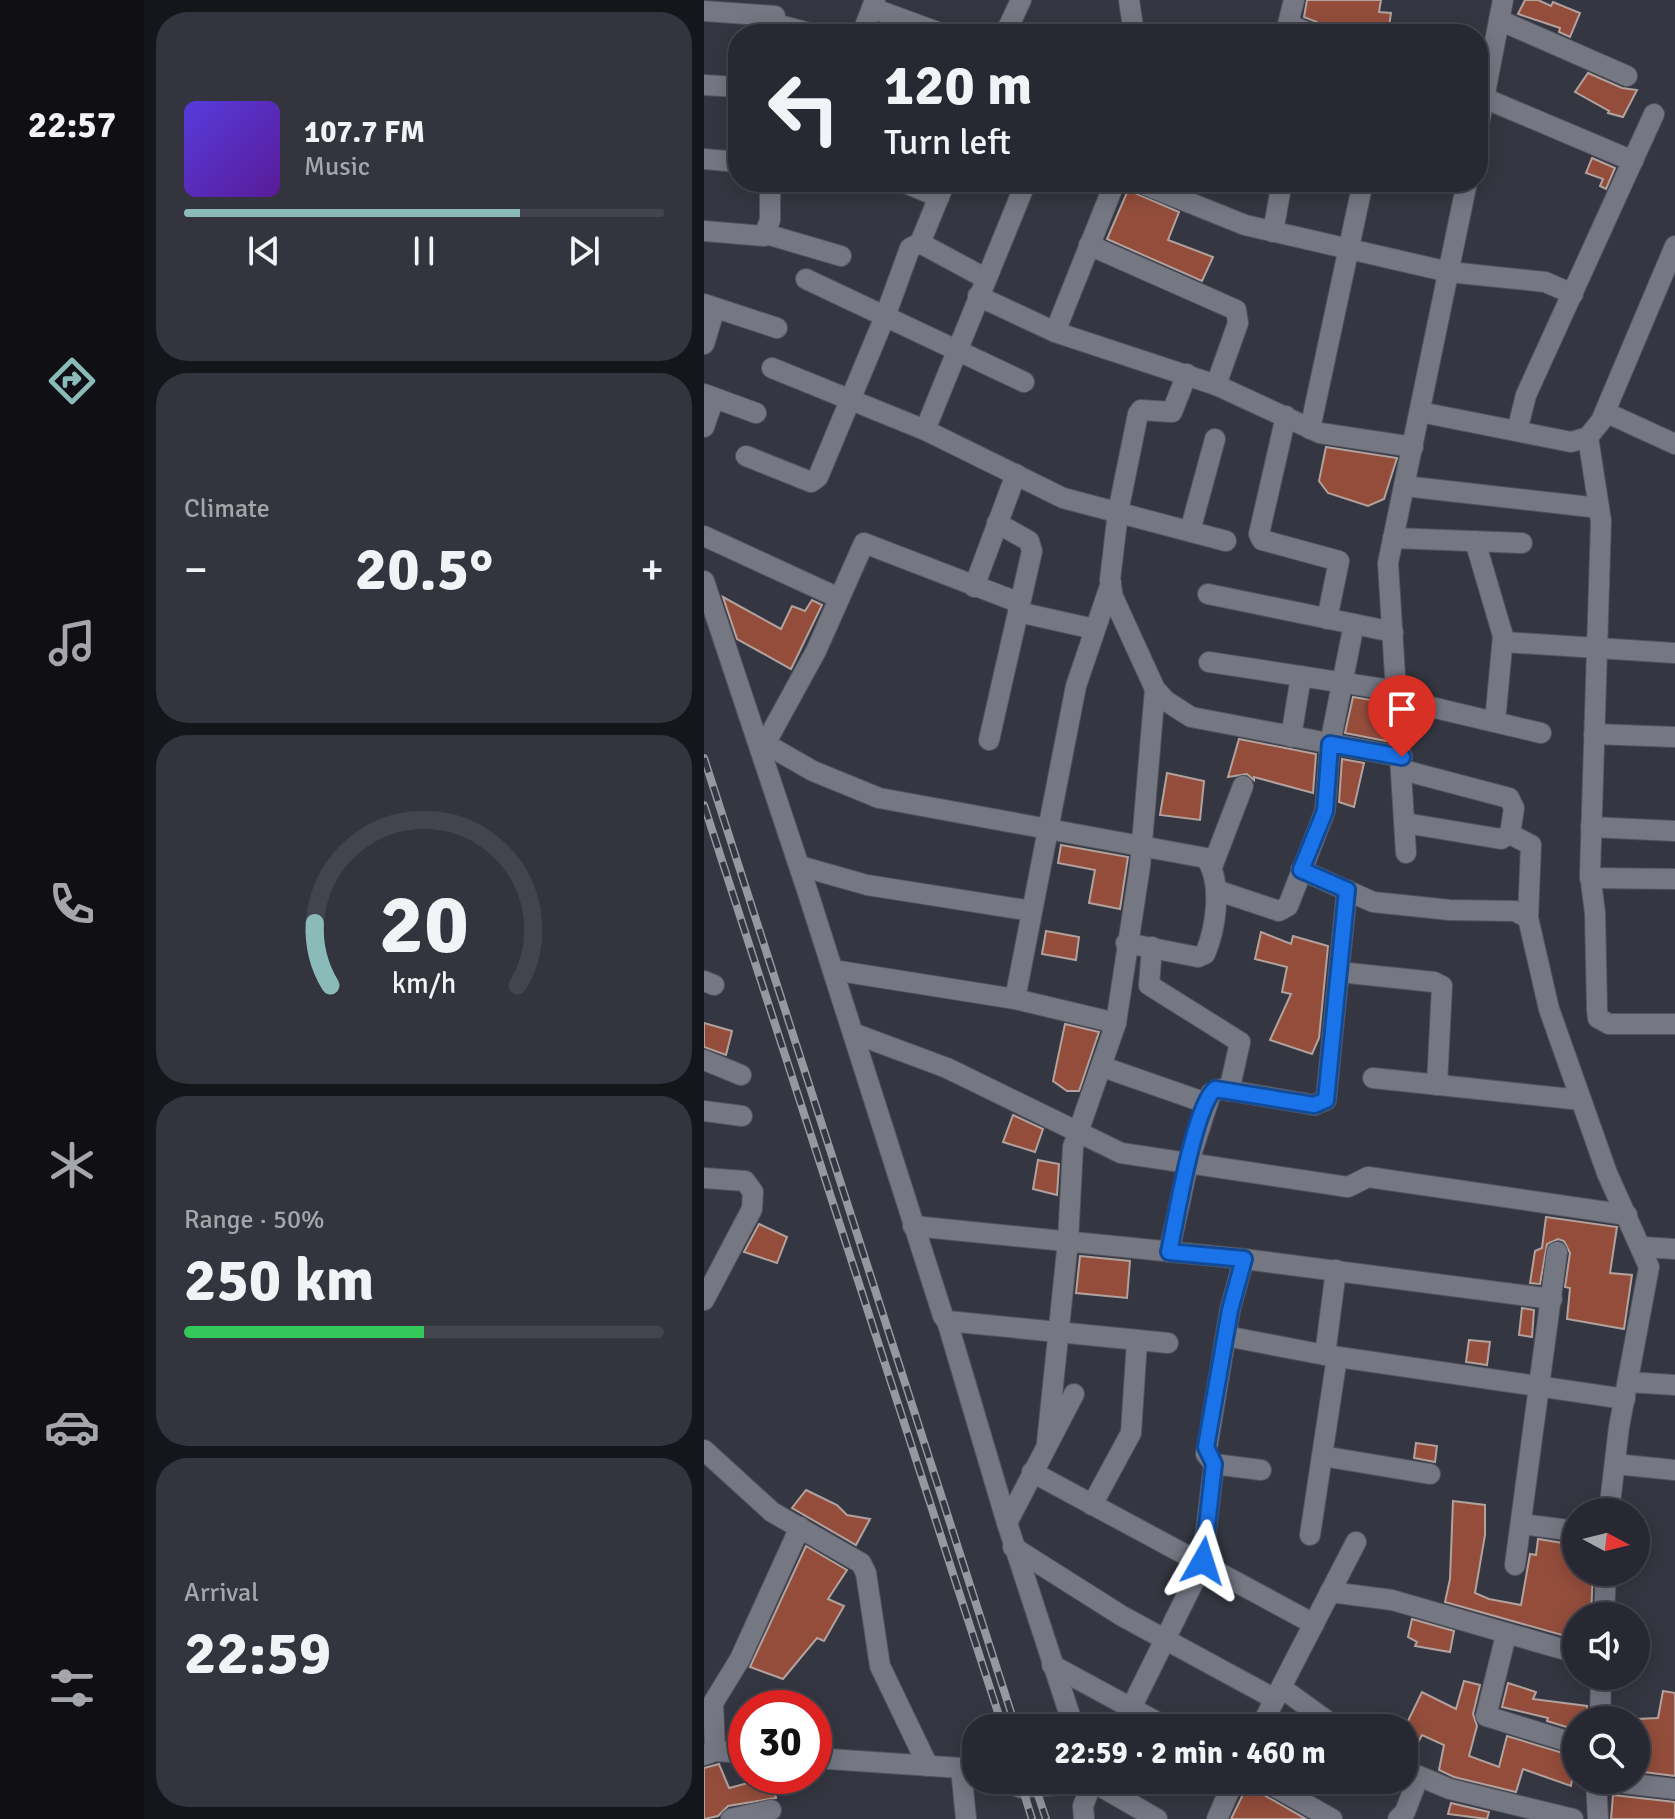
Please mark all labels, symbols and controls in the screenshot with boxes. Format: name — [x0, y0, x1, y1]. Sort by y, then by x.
text: 120 m — [884, 51, 1032, 120]
icon: left — [752, 56, 856, 160]
text: 22:57 — [28, 103, 116, 148]
text: 107.7 FM — [304, 114, 425, 151]
text: Turn left — [884, 120, 1011, 165]
text: Music — [304, 151, 370, 183]
icon: previous — [242, 229, 286, 273]
icon: pause — [402, 229, 446, 273]
icon: next — [562, 229, 606, 273]
icon: directions — [44, 353, 100, 409]
text: Climate — [184, 493, 270, 525]
text: 20.5° — [355, 533, 493, 607]
text: − — [184, 543, 208, 597]
text: + — [640, 543, 664, 597]
icon: music — [44, 615, 100, 671]
pin — [1368, 675, 1436, 757]
icon: arrive — [1380, 687, 1424, 731]
text: 20 — [379, 873, 469, 975]
icon: phone — [44, 876, 100, 932]
text: km/h — [392, 966, 456, 1001]
icon: climate — [44, 1137, 100, 1193]
text: Range · 50% — [184, 1204, 325, 1236]
text: 250 km — [184, 1244, 374, 1318]
icon: car — [44, 1399, 100, 1455]
north arrow — [1562, 1498, 1650, 1586]
map controls — [1562, 1498, 1650, 1794]
position arrow — [1161, 1519, 1245, 1603]
text: Arrival — [184, 1577, 259, 1609]
button: sound — [1562, 1602, 1650, 1690]
text: 22:59 — [184, 1617, 331, 1691]
icon: filters — [44, 1660, 100, 1716]
speed limit sign: 30 — [728, 1690, 832, 1794]
button: search — [1562, 1706, 1650, 1794]
text: 22:59 · 2 min · 460 m — [1054, 1735, 1326, 1772]

